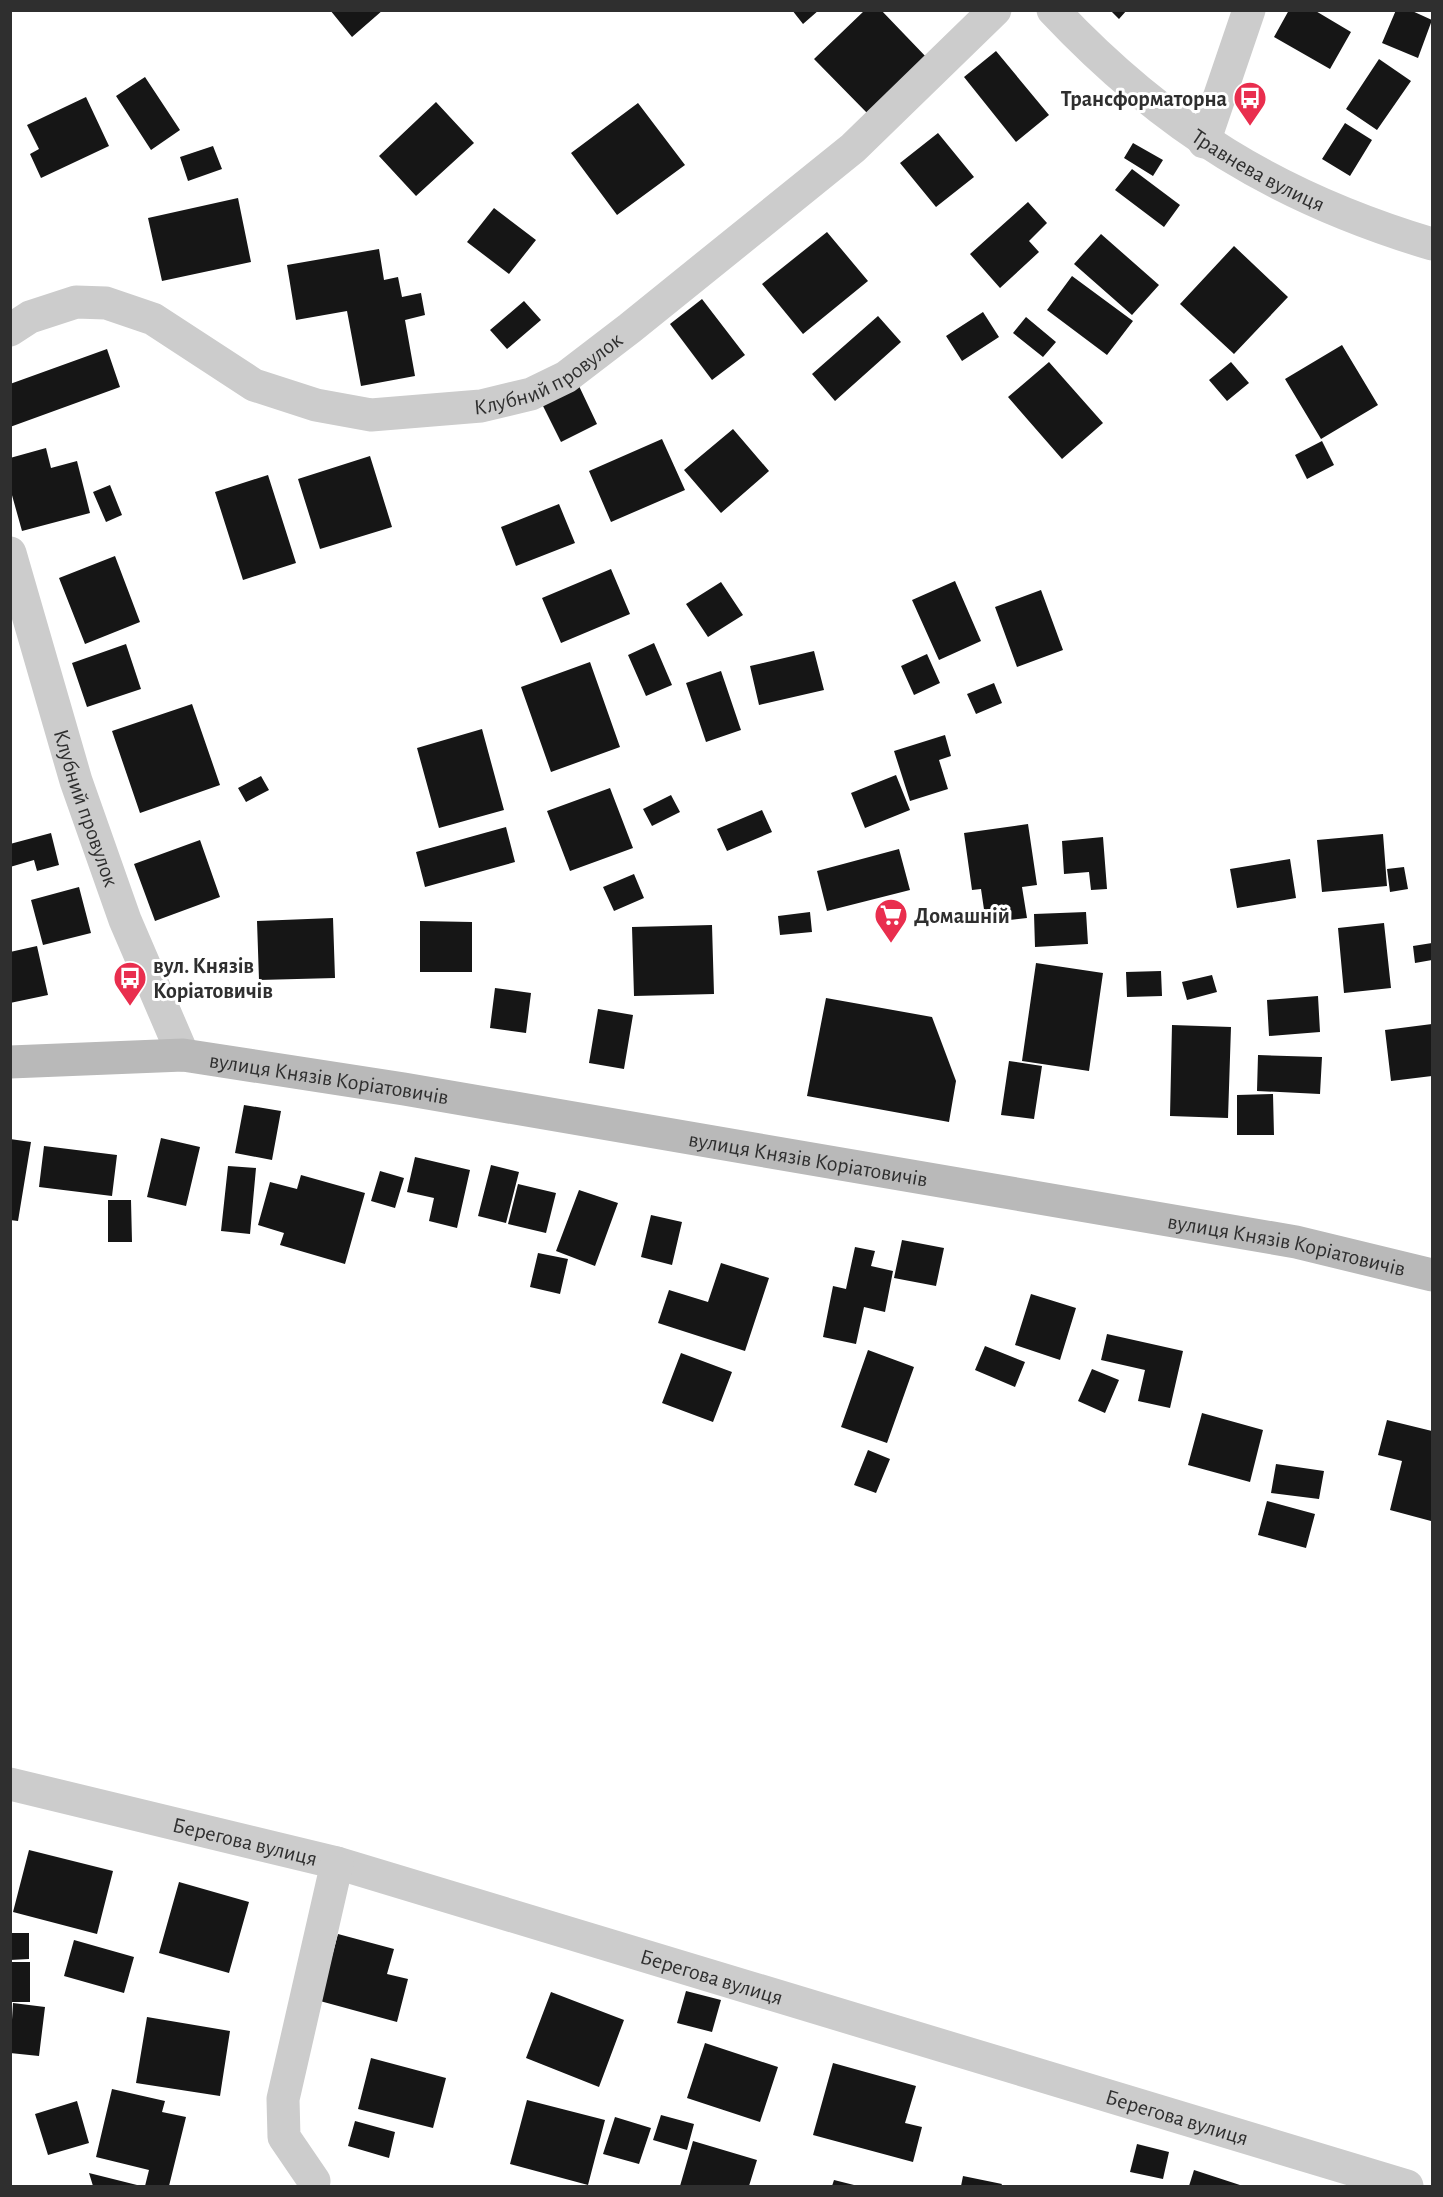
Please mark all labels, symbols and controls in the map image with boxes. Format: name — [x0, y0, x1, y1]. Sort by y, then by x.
bus stop icon: Трансформаторна — [1232, 80, 1268, 127]
place label: Трансформаторна — [1061, 88, 1227, 110]
street label: Травнева вулиця — [1188, 125, 1328, 216]
street label: Клубний провулок — [473, 328, 626, 419]
street label: Клубний провулок — [50, 727, 122, 889]
supermarket icon: Домашній — [873, 897, 909, 944]
place label: Домашній — [914, 905, 1010, 927]
place label: вул. Князів Коріатовичів — [153, 955, 273, 1002]
bus stop icon: вул. Князів Коріатовичів — [112, 960, 148, 1007]
street label: вулиця Князів Коріатовичів — [208, 1049, 450, 1109]
street label: вулиця Князів Коріатовичів — [687, 1128, 929, 1191]
street label: вулиця Князів Коріатовичів — [1166, 1210, 1408, 1280]
street label: Берегова вулиця — [170, 1814, 320, 1870]
street label: Берегова вулиця — [638, 1945, 786, 2009]
street label: Берегова вулиця — [1103, 2086, 1251, 2150]

